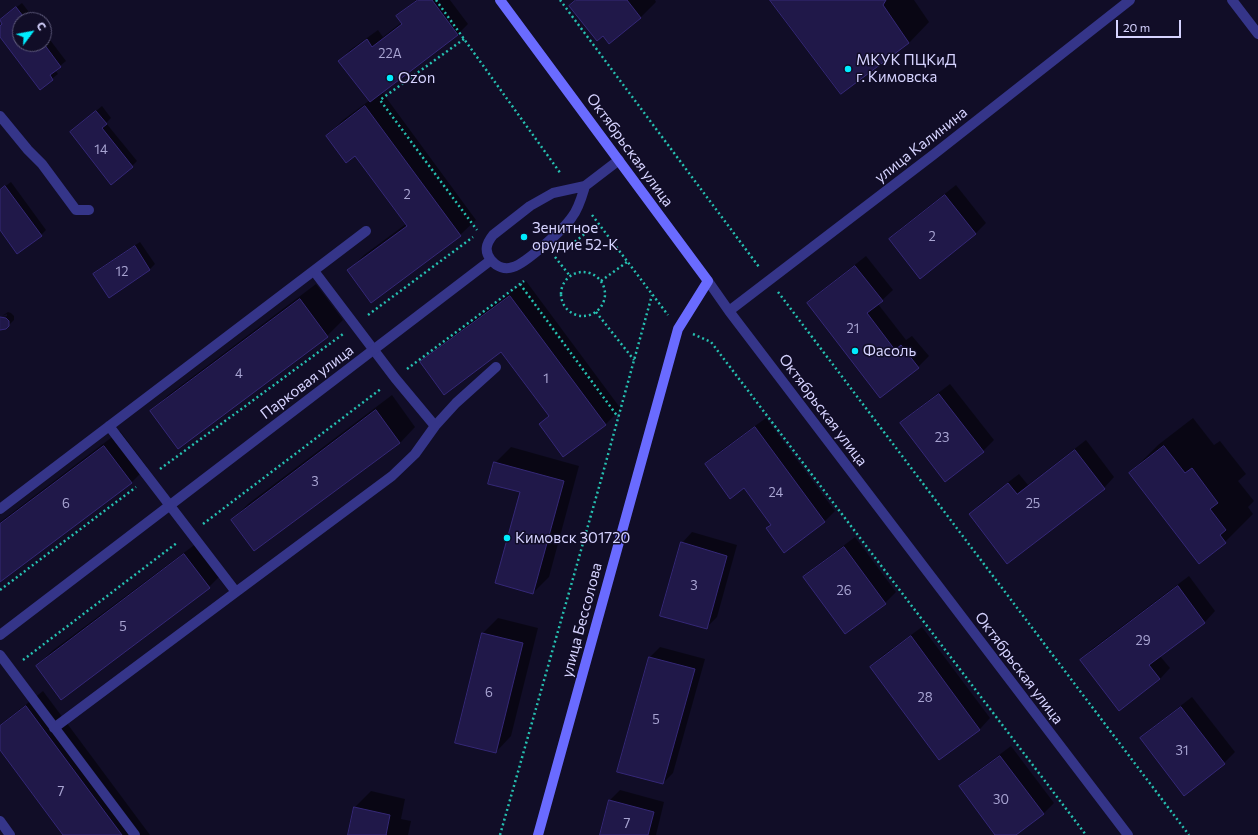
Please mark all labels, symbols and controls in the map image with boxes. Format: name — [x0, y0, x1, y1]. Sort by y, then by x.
north arrow — [12, 12, 52, 52]
scale bar — [1118, 12, 1183, 38]
text: С — [34, 19, 49, 33]
text: 20 m — [1123, 20, 1150, 34]
house number: 22А — [378, 46, 402, 62]
place label: МКУК ПЦКиД г. Кимовска — [856, 51, 957, 86]
marker: МКУК ПЦКиД г. Кимовска — [843, 64, 853, 74]
place label: Ozon — [398, 69, 435, 87]
marker: Ozon — [385, 73, 395, 83]
street label: Октябрьская улица — [583, 90, 677, 210]
street label: улица Калинина — [871, 103, 971, 187]
house number: 14 — [94, 142, 108, 158]
house number: 2 — [403, 187, 411, 203]
place label: Зенитное орудие 52-К — [532, 219, 618, 254]
house number: 2 — [928, 229, 936, 245]
marker: Зенитное орудие 52-К — [519, 232, 529, 242]
house number: 12 — [116, 264, 128, 280]
house number: 21 — [847, 321, 859, 337]
street label: Парковая улица — [257, 341, 357, 423]
place label: Фасоль — [863, 342, 916, 360]
marker: Фасоль — [850, 346, 860, 356]
street label: Октябрьская улица — [775, 350, 871, 470]
house number: 4 — [235, 366, 243, 382]
house number: 1 — [543, 371, 549, 387]
house number: 23 — [935, 430, 949, 446]
house number: 3 — [311, 474, 319, 490]
house number: 24 — [769, 485, 783, 501]
house number: 6 — [62, 496, 70, 512]
house number: 25 — [1026, 496, 1040, 512]
place label: Кимовск 301720 — [515, 529, 630, 547]
marker: Кимовск 301720 — [502, 533, 512, 543]
street label: улица Бессолова — [558, 561, 606, 679]
house number: 3 — [690, 578, 698, 594]
house number: 26 — [836, 583, 852, 599]
street label: Октябрьская улица — [971, 608, 1067, 728]
house number: 5 — [119, 619, 127, 635]
house number: 29 — [1135, 633, 1151, 649]
house number: 6 — [485, 685, 493, 701]
house number: 28 — [917, 690, 933, 706]
house number: 5 — [652, 712, 660, 728]
house number: 31 — [1176, 743, 1188, 759]
house number: 7 — [58, 784, 64, 800]
house number: 30 — [993, 792, 1009, 808]
house number: 7 — [624, 816, 630, 832]

